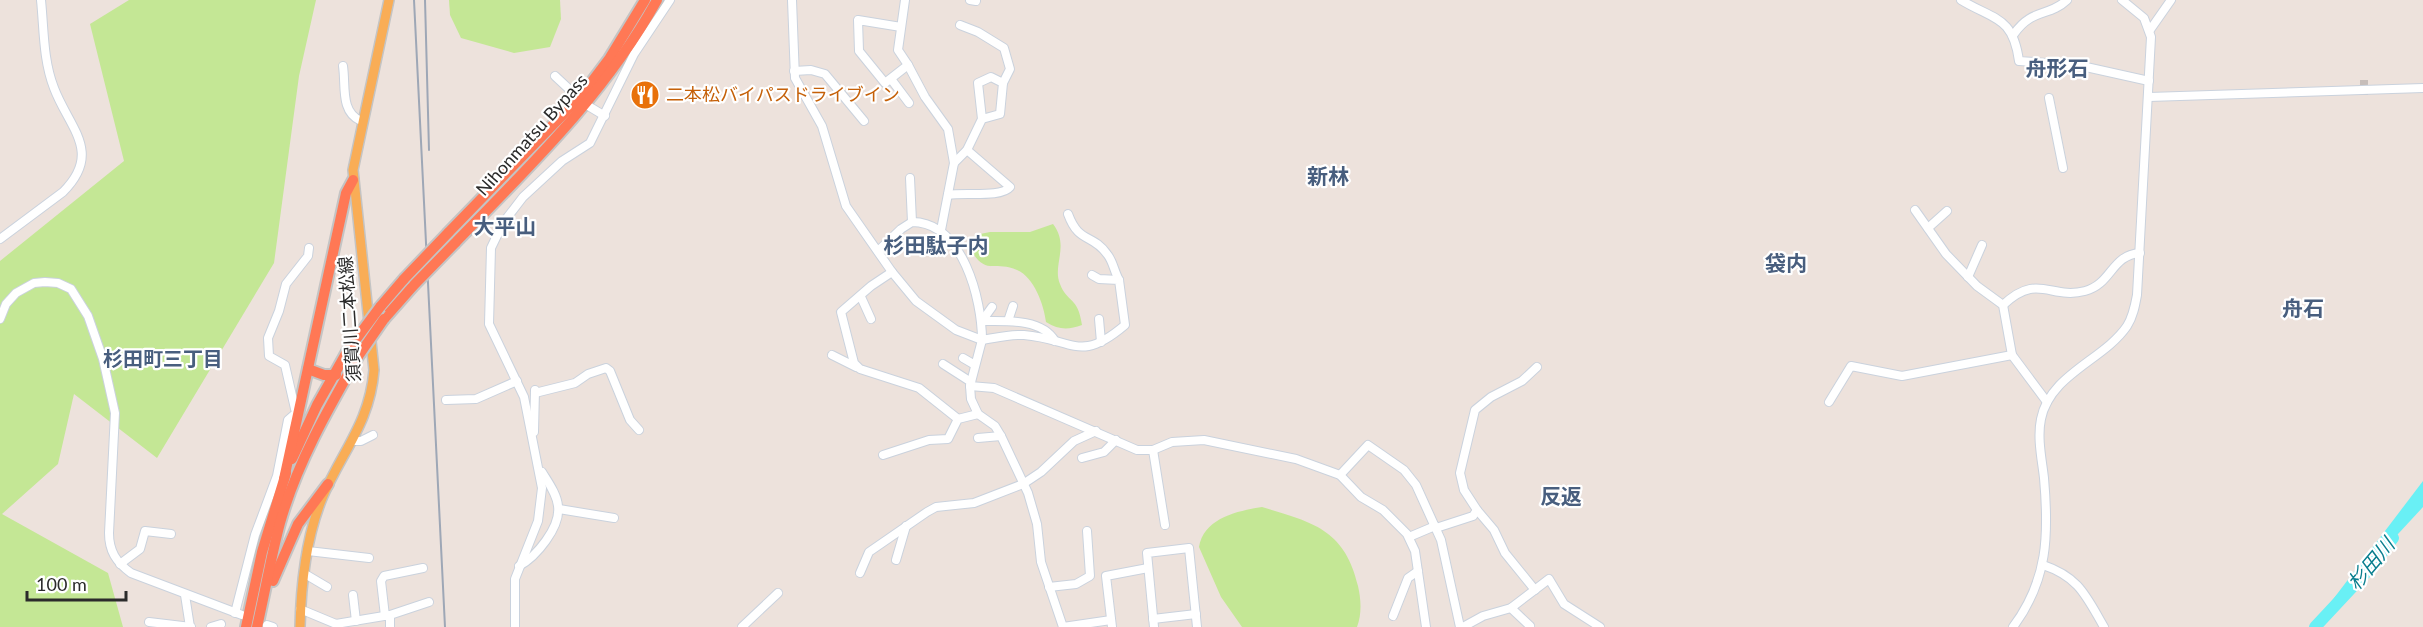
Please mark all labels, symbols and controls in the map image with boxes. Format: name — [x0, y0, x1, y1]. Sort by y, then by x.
district label: 舟形石 — [2026, 55, 2089, 80]
street label: Nihonmatsu Bypass — [471, 69, 592, 200]
restaurant icon: 二本松バイパスドライブイン — [629, 79, 661, 111]
place label: 二本松バイパスドライブイン — [666, 83, 900, 105]
district label: 新林 — [1307, 163, 1349, 188]
district label: 大平山 — [474, 213, 537, 238]
district label: 杉田駄子内 — [884, 232, 989, 257]
district label: 袋内 — [1765, 250, 1807, 275]
street label: 須賀川二本松線 — [334, 255, 364, 383]
district label: 舟石 — [2282, 295, 2324, 320]
district label: 杉田町三丁目 — [103, 346, 223, 370]
district label: 反返 — [1540, 483, 1582, 508]
water label: 杉田川 — [2342, 531, 2400, 594]
scale bar — [27, 564, 126, 602]
text: 100 m — [36, 573, 87, 595]

